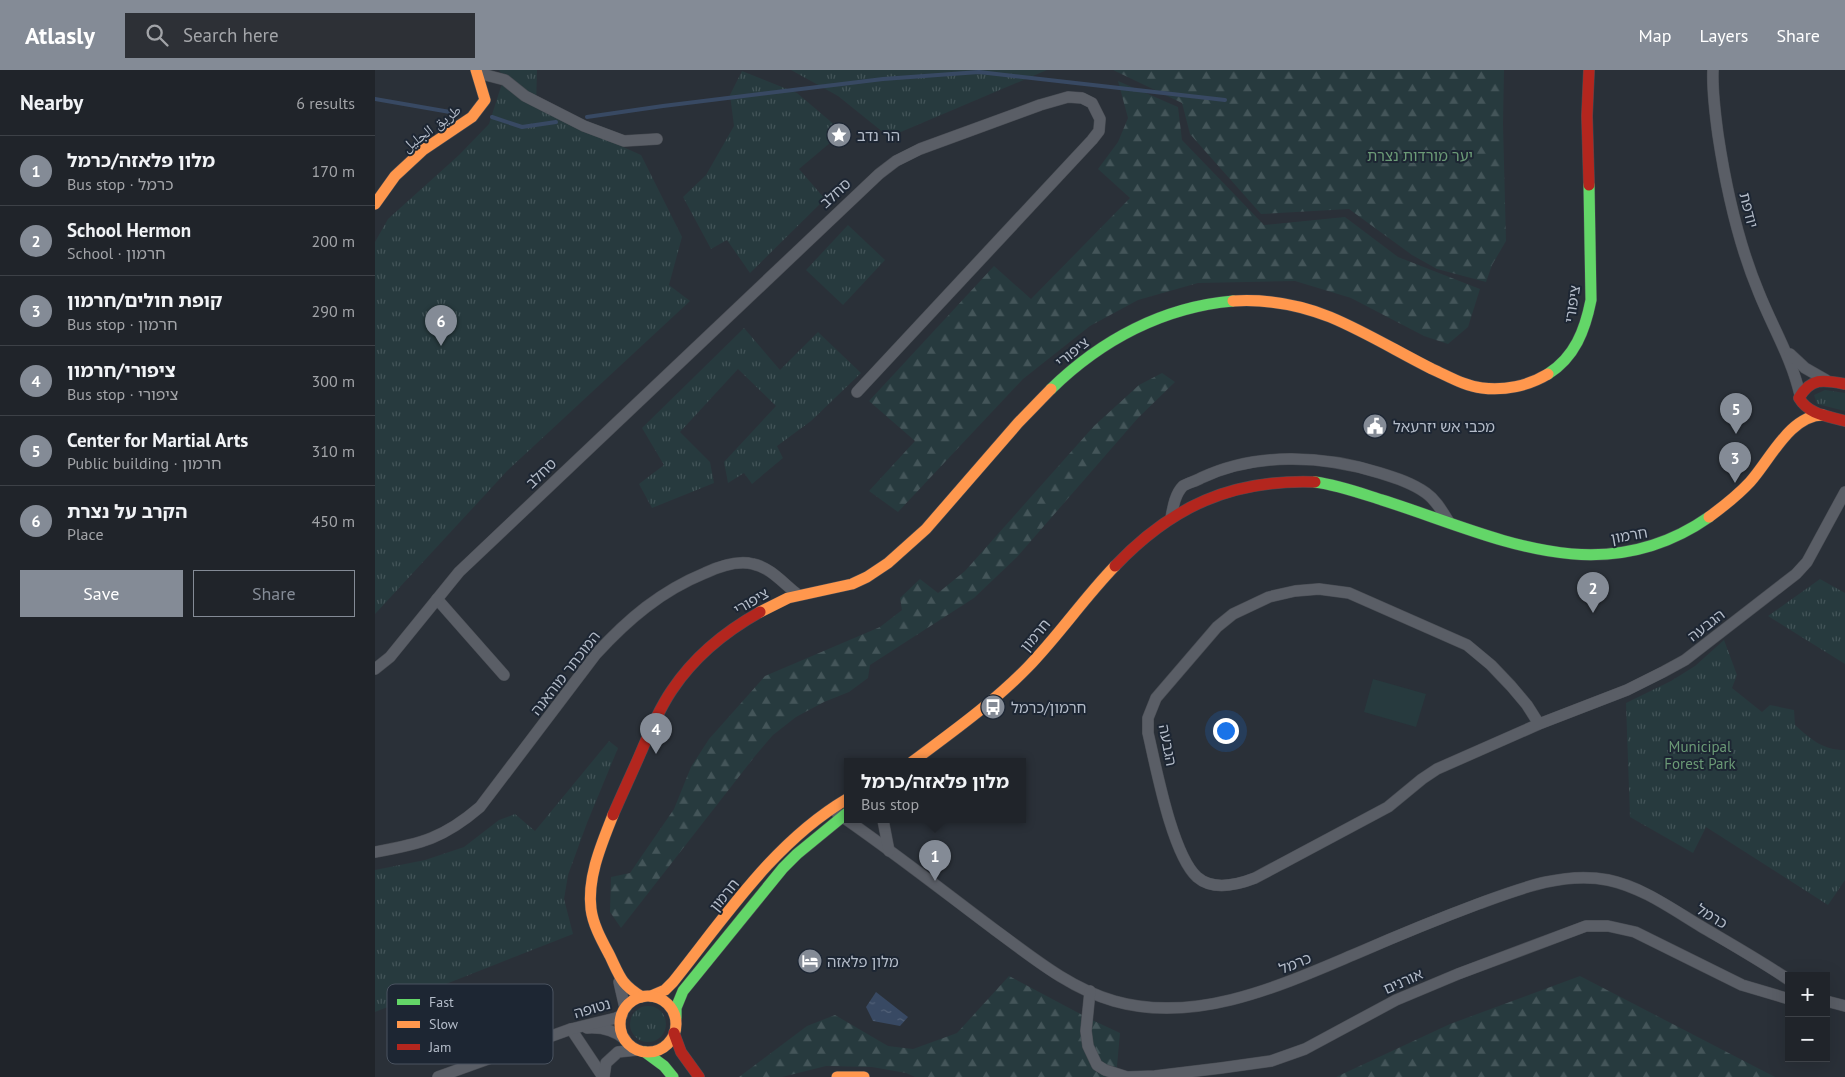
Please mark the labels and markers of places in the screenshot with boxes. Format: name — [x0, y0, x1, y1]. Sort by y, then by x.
place icon: הר נדב — [826, 122, 852, 148]
place label: הר נדב — [857, 126, 900, 145]
pin: 6 — [425, 305, 457, 346]
pin: 5 — [1720, 393, 1752, 434]
public building icon: מכבי אש יזרעאל — [1362, 413, 1388, 439]
place label: מכבי אש יזרעאל — [1393, 417, 1495, 436]
pin: 3 — [1719, 442, 1751, 483]
pin: 2 — [1577, 572, 1609, 613]
bus stop icon: חרמון/כרמל — [980, 694, 1006, 720]
place label: חרמון/כרמל — [1011, 698, 1087, 717]
pin: 4 — [640, 713, 672, 754]
pin: 1 — [919, 840, 951, 881]
hotel icon: מלון פלאזה — [797, 948, 823, 974]
place label: מלון פלאזה — [827, 952, 899, 971]

